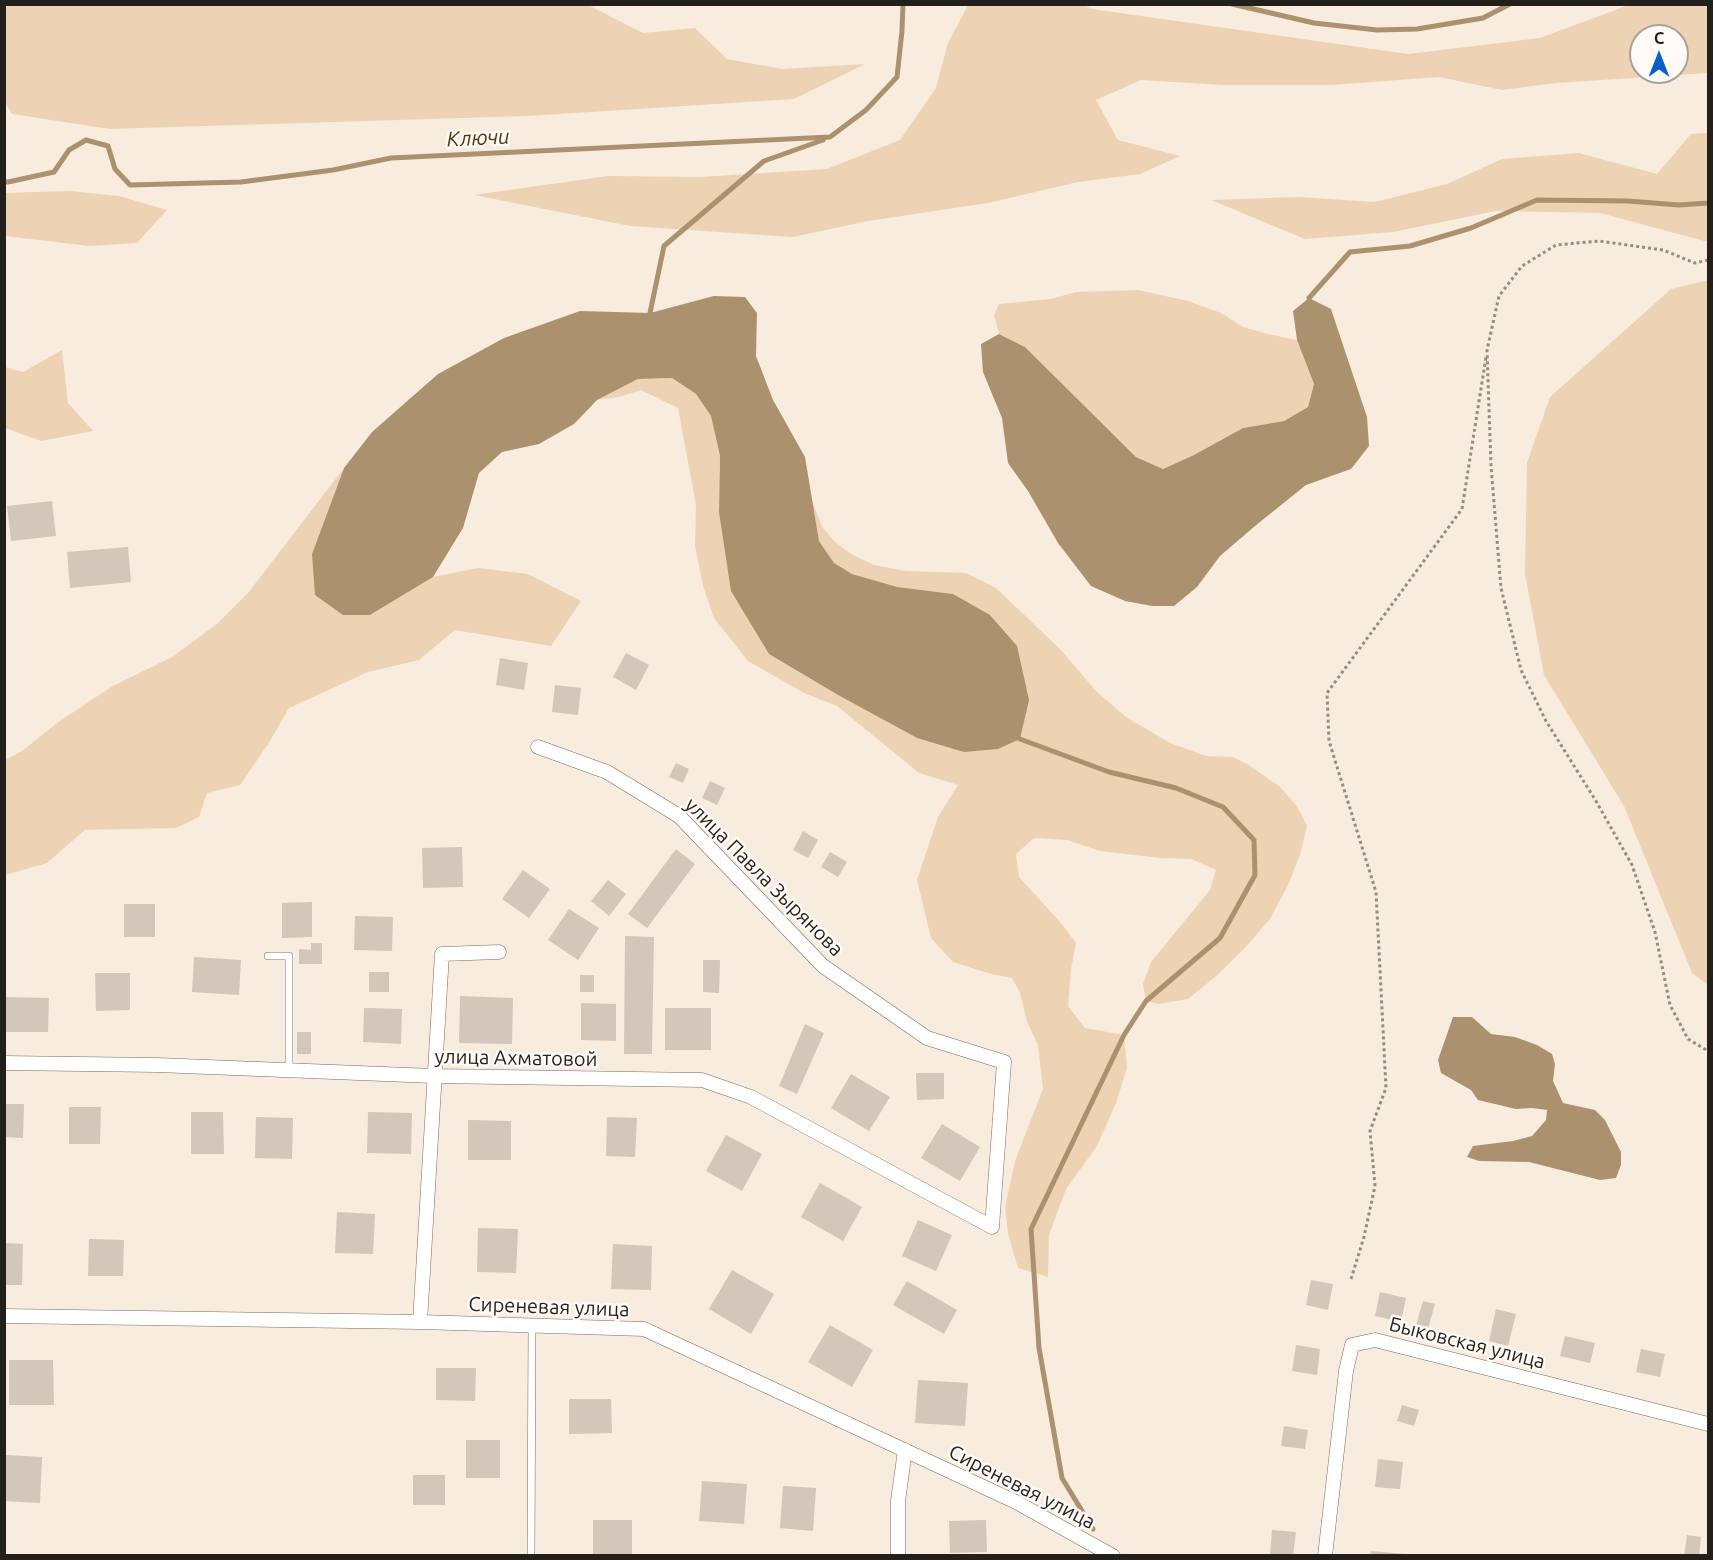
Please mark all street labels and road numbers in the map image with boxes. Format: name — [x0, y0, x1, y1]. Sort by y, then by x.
street label: улица Павла Зырянова — [680, 793, 848, 961]
street label: улица Ахматовой — [434, 1045, 598, 1071]
street label: Сиреневая улица — [468, 1292, 630, 1322]
street label: Быковская улица — [1387, 1312, 1547, 1374]
street label: Сиреневая улица — [945, 1440, 1099, 1534]

